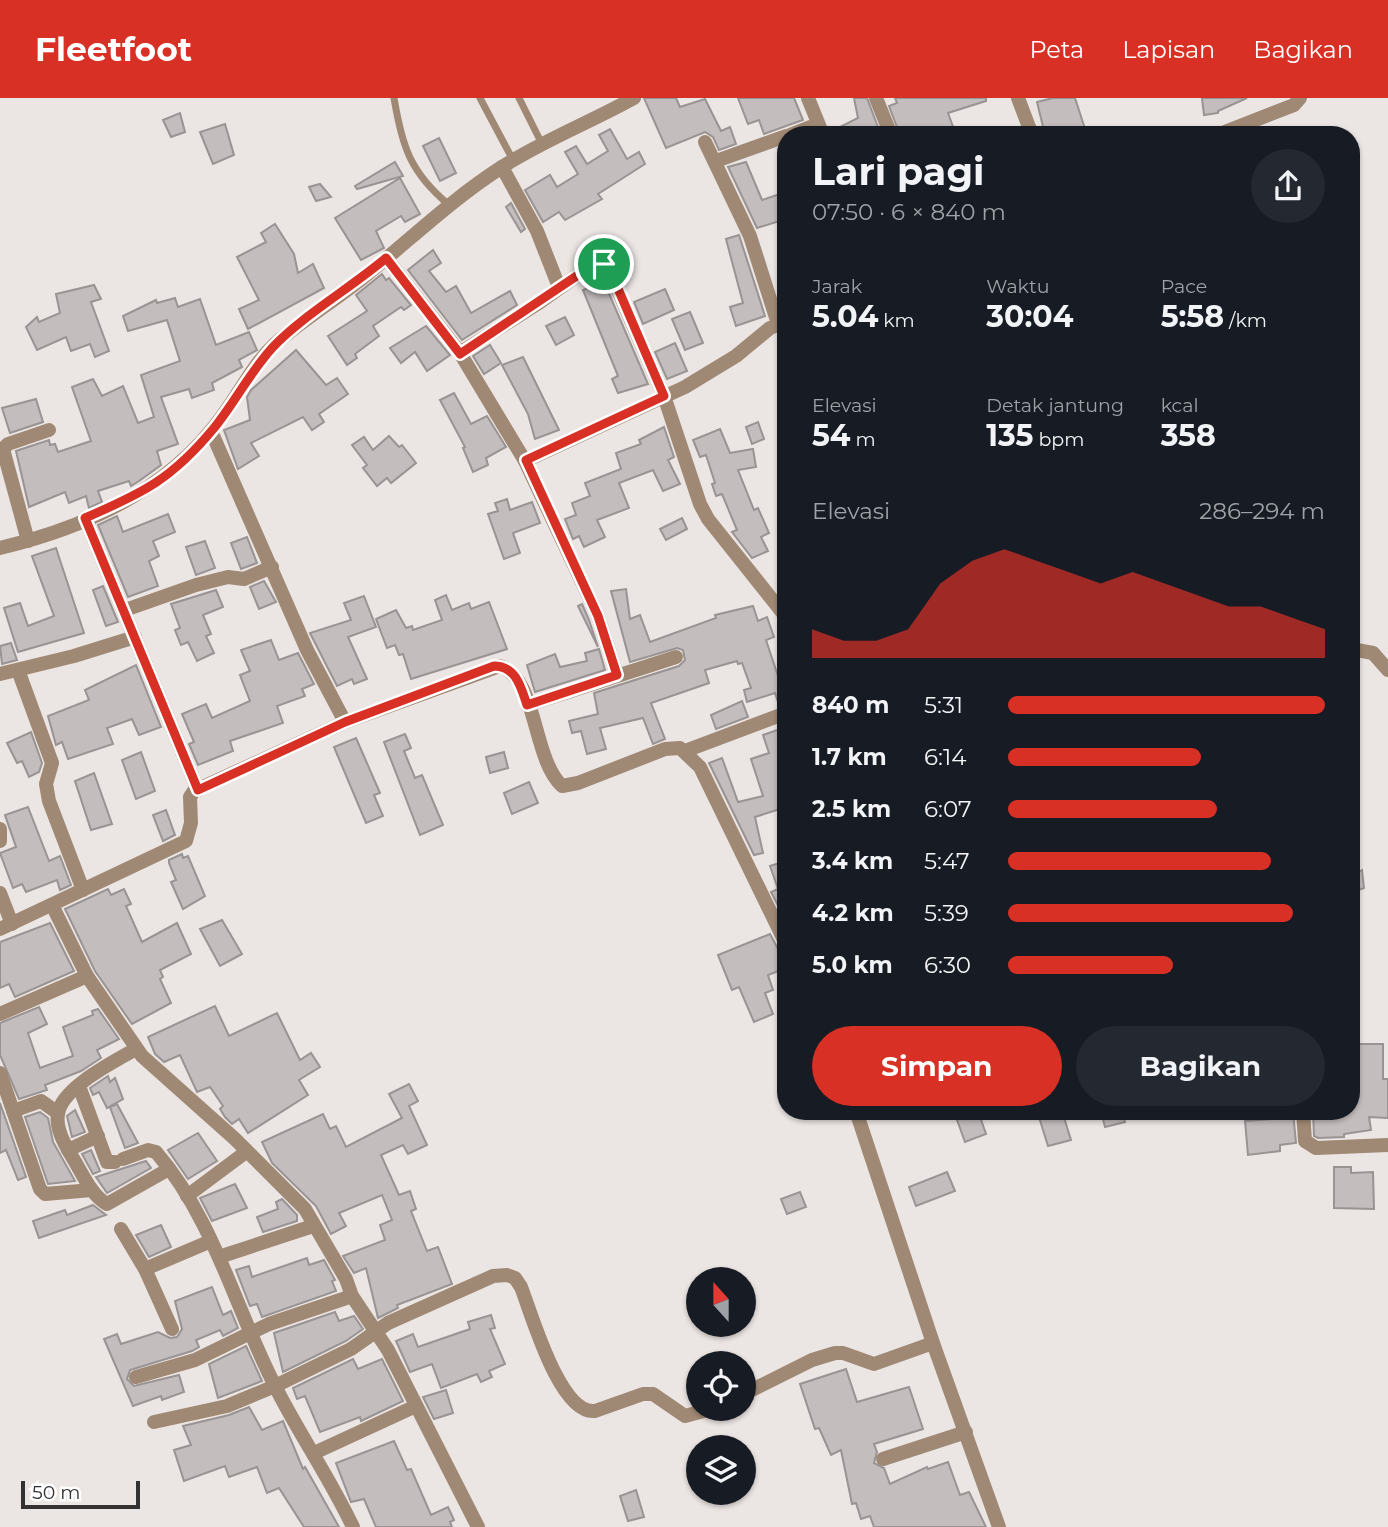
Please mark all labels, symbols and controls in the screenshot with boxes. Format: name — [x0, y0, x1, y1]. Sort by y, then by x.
text: Fleetfoot — [35, 29, 192, 69]
text: Peta — [1029, 35, 1084, 64]
text: Lapisan — [1122, 35, 1215, 64]
text: Bagikan — [1253, 35, 1353, 64]
text: Lari pagi — [812, 148, 985, 195]
button: share — [1251, 149, 1325, 223]
text: 07:50 · 6 × 840 m — [812, 198, 1006, 226]
pin — [574, 234, 634, 294]
icon: arrive — [585, 245, 623, 283]
text: Jarak — [812, 275, 862, 298]
text: Waktu — [986, 275, 1049, 298]
text: Pace — [1161, 275, 1207, 298]
text: 5.04 — [812, 298, 878, 335]
text: 30:04 — [986, 298, 1073, 335]
text: 5:58 — [1161, 298, 1224, 335]
text: km — [878, 309, 915, 332]
text: /km — [1224, 309, 1267, 332]
text: Elevasi — [812, 394, 877, 417]
text: Detak jantung — [986, 394, 1124, 417]
text: kcal — [1161, 394, 1199, 417]
text: 54 — [812, 417, 851, 454]
text: 135 — [986, 417, 1033, 454]
text: 358 — [1161, 417, 1216, 454]
text: m — [851, 428, 876, 451]
text: bpm — [1033, 428, 1084, 451]
text: Elevasi — [812, 497, 890, 525]
text: 286–294 m — [1199, 497, 1325, 525]
text: 840 m — [812, 691, 889, 719]
text: 5:31 — [924, 691, 963, 719]
text: 1.7 km — [812, 743, 887, 771]
text: 6:14 — [924, 743, 966, 771]
text: 2.5 km — [812, 795, 891, 823]
text: 6:07 — [924, 795, 971, 823]
text: 3.4 km — [812, 847, 893, 875]
text: 5:47 — [924, 847, 970, 875]
text: 4.2 km — [812, 899, 894, 927]
text: 5:39 — [924, 899, 969, 927]
text: 5.0 km — [812, 951, 893, 979]
text: 6:30 — [924, 951, 971, 979]
button: Simpan — [812, 1026, 1062, 1106]
button: Bagikan — [1076, 1026, 1325, 1106]
north arrow — [686, 1267, 756, 1337]
map controls — [686, 1267, 756, 1505]
button: locate — [686, 1351, 756, 1421]
button: layers — [686, 1435, 756, 1505]
scale bar — [21, 1478, 140, 1510]
text: 50 m — [32, 1481, 80, 1504]

